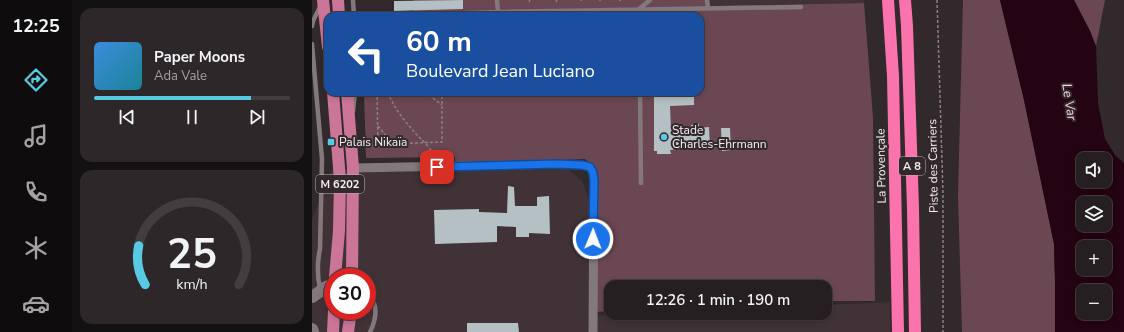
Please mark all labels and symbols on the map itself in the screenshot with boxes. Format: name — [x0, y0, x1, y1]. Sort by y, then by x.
water label: Le Var — [1057, 82, 1081, 122]
street label: Piste des Carriers — [924, 119, 942, 213]
place label: Stade Charles-Ehrmann — [672, 122, 767, 152]
street label: La Provençale — [872, 128, 890, 204]
marker: Stade Charles-Ehrmann — [659, 132, 669, 142]
place label: Palais Nikaïa — [339, 134, 407, 150]
marker: Palais Nikaïa — [326, 137, 336, 147]
pin — [420, 150, 454, 184]
road number: A 8 — [899, 157, 925, 175]
road number: M 6202 — [316, 175, 364, 193]
position arrow — [572, 218, 614, 260]
speed limit sign: 30 — [324, 268, 376, 320]

